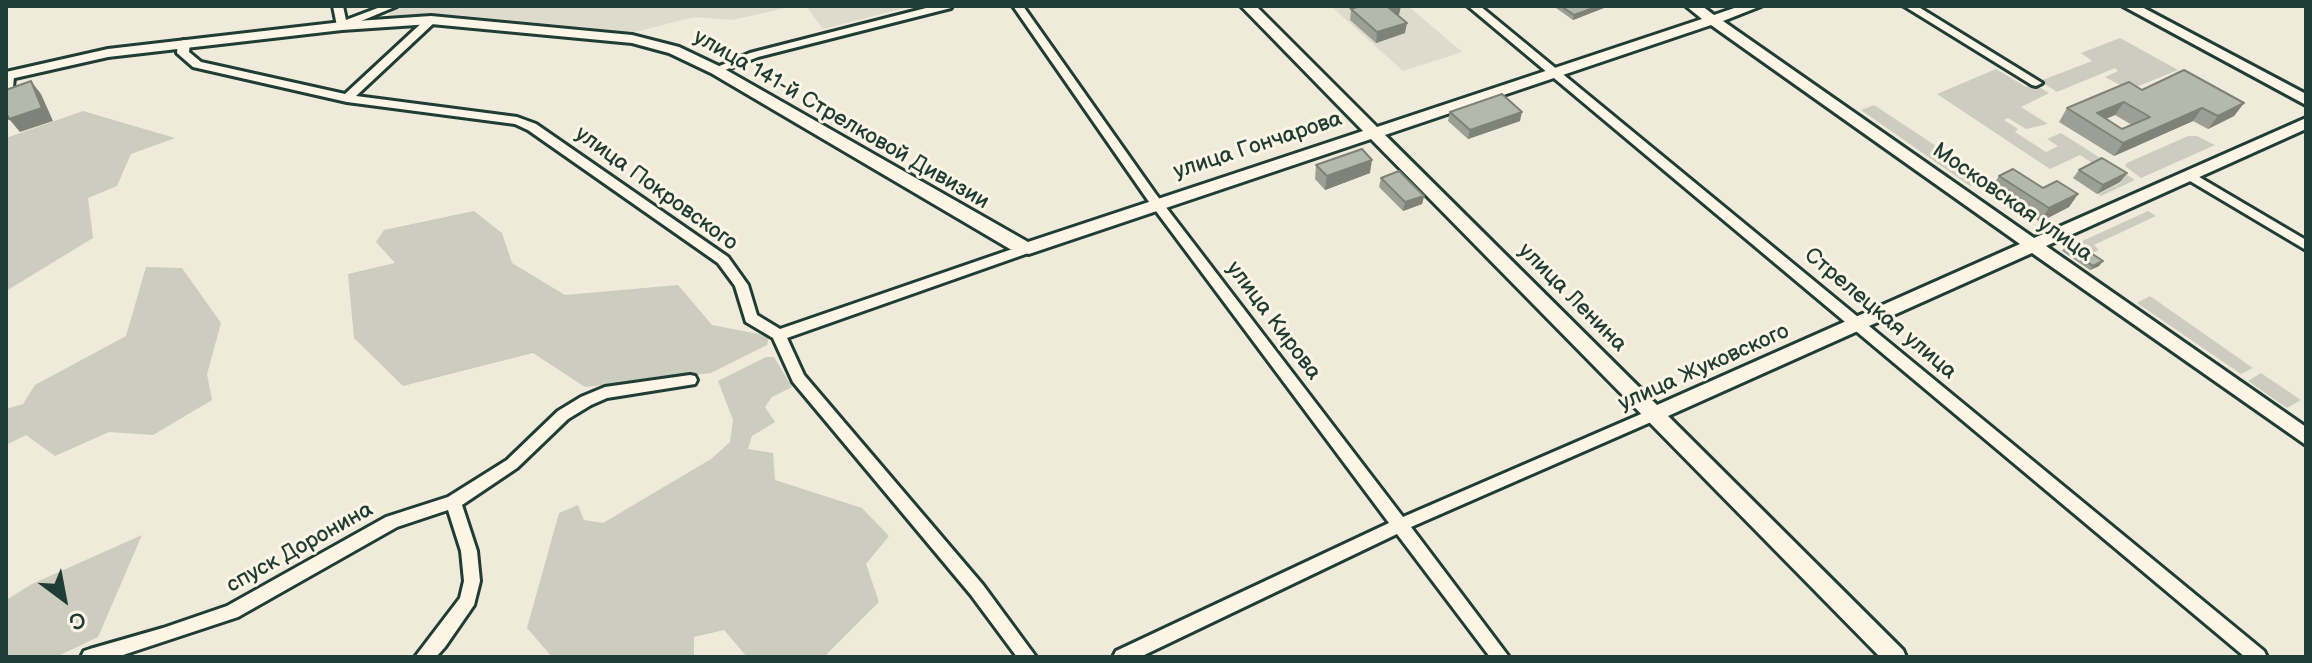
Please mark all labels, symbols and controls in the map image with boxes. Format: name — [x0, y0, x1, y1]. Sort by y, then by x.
street label: улица 141-й Стрелковой Дивизии — [688, 24, 994, 216]
street label: улица Гончарова — [1170, 106, 1346, 186]
street label: улица Покровского — [569, 121, 743, 257]
street label: Московская улица — [1927, 138, 2097, 268]
street label: улица Ленина — [1512, 238, 1632, 358]
street label: Стрелецкая улица — [1798, 243, 1962, 385]
street label: улица Кирова — [1220, 256, 1326, 386]
street label: улица Жуковского — [1615, 319, 1793, 417]
street label: спуск Доронина — [222, 497, 378, 599]
north arrow — [24, 559, 104, 639]
text: С — [63, 604, 91, 635]

